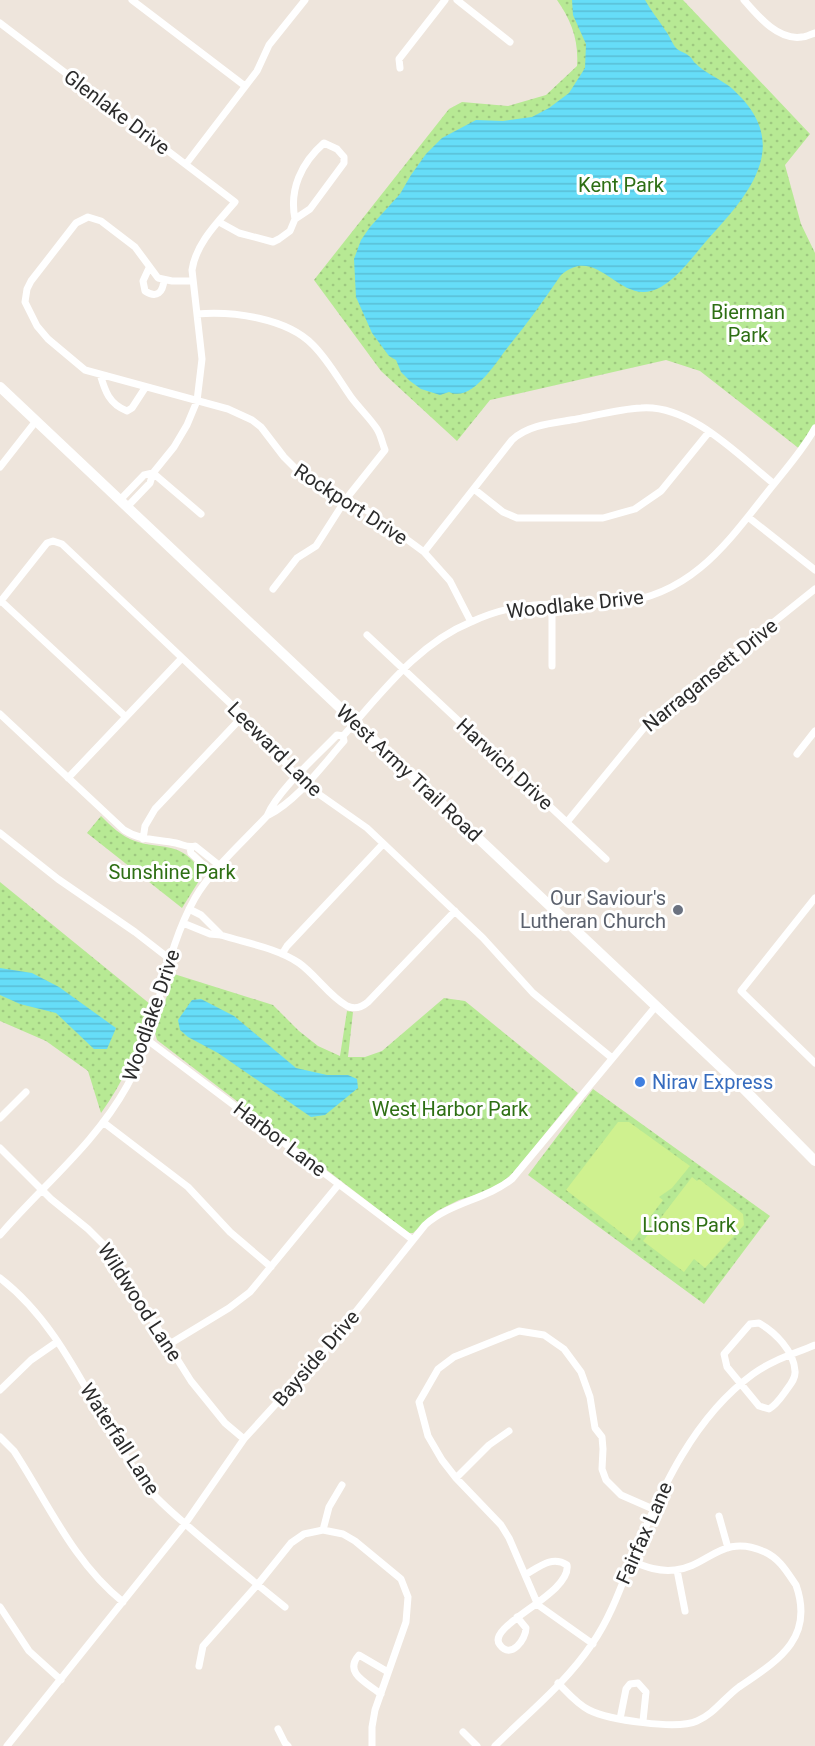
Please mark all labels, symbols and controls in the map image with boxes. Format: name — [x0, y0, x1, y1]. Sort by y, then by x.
street label: Glenlake Drive — [59, 64, 175, 160]
park label: Kent Park — [578, 173, 665, 197]
park label: Bierman Park — [711, 300, 785, 347]
street label: Rockport Drive — [290, 458, 412, 550]
street label: Woodlake Drive — [505, 585, 645, 623]
street label: Narragansett Drive — [638, 613, 782, 737]
street label: Leeward Lane — [223, 697, 327, 801]
street label: West Army Trail Road — [331, 699, 487, 847]
street label: Harwich Drive — [452, 713, 558, 815]
park label: Sunshine Park — [108, 860, 236, 884]
place label: Our Saviour's Lutheran Church — [520, 886, 666, 933]
marker: Our Saviour's Lutheran Church — [671, 903, 685, 917]
street label: Woodlake Drive — [117, 946, 185, 1084]
place label: Nirav Express — [652, 1070, 773, 1094]
marker: Nirav Express — [633, 1075, 647, 1089]
street label: Harbor Lane — [229, 1096, 331, 1182]
park label: West Harbor Park — [372, 1097, 529, 1121]
park label: Lions Park — [642, 1213, 737, 1237]
street label: Wildwood Lane — [93, 1238, 187, 1366]
street label: Bayside Drive — [268, 1305, 364, 1411]
street label: Waterfall Lane — [75, 1379, 165, 1499]
street label: Fairfax Lane — [611, 1478, 677, 1588]

